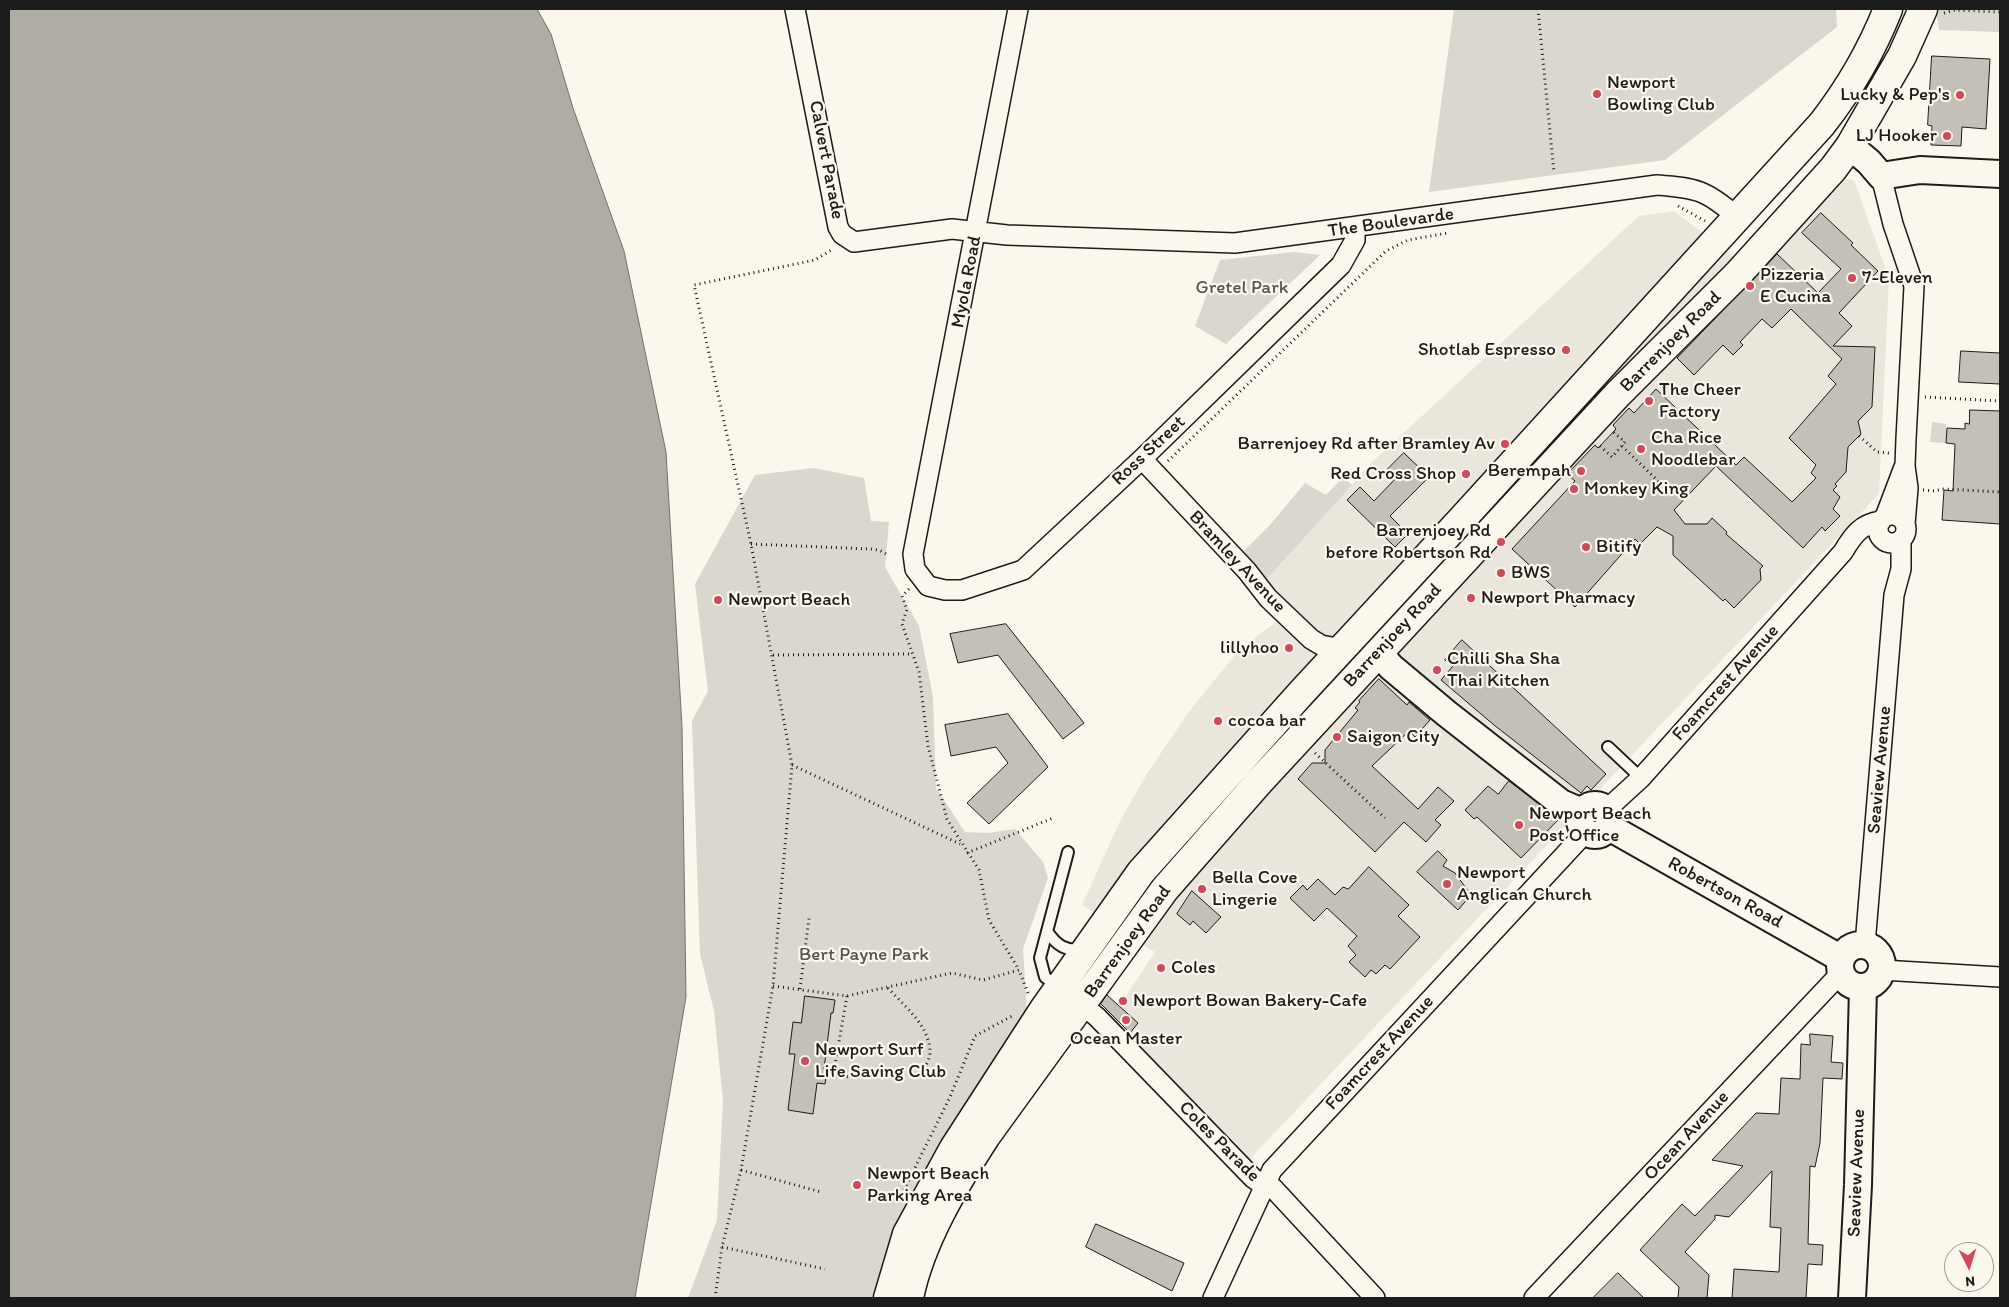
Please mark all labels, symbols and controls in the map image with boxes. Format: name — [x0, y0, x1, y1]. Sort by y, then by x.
place label: Newport Bowling Club — [1607, 72, 1715, 116]
place label: Lucky & Pep's — [1840, 84, 1950, 106]
marker: Newport Bowling Club — [1591, 88, 1603, 100]
marker: Lucky & Pep's — [1954, 89, 1966, 101]
street label: Calvert Parade — [803, 99, 849, 221]
place label: LJ Hooker — [1856, 125, 1937, 147]
marker: LJ Hooker — [1941, 130, 1953, 142]
street label: The Boulevarde — [1327, 203, 1455, 243]
street label: Myola Road — [947, 234, 987, 330]
place label: Pizzeria E Cucina — [1760, 264, 1831, 308]
place label: 7-Eleven — [1862, 267, 1933, 289]
marker: 7-Eleven — [1846, 272, 1858, 284]
park label: Gretel Park — [1196, 277, 1288, 299]
marker: Pizzeria E Cucina — [1744, 280, 1756, 292]
street label: Barrenjoey Road — [1615, 286, 1727, 398]
place label: Shotlab Espresso — [1418, 339, 1556, 361]
marker: Shotlab Espresso — [1560, 344, 1572, 356]
place label: The Cheer Factory — [1659, 379, 1741, 423]
marker: The Cheer Factory — [1643, 395, 1655, 407]
street label: Ross Street — [1107, 411, 1191, 491]
place label: Cha Rice Noodlebar — [1651, 427, 1736, 471]
place label: Barrenjoey Rd after Bramley Av — [1238, 433, 1495, 455]
marker: Barrenjoey Rd after Bramley Av — [1499, 438, 1511, 450]
marker: Cha Rice Noodlebar — [1635, 443, 1647, 455]
place label: Berempah — [1488, 460, 1571, 482]
place label: Red Cross Shop — [1330, 463, 1456, 485]
marker: Berempah — [1575, 465, 1587, 477]
marker: Red Cross Shop — [1460, 468, 1472, 480]
place label: Monkey King — [1584, 478, 1689, 500]
marker: Monkey King — [1568, 483, 1580, 495]
street label: Bramley Avenue — [1184, 506, 1290, 618]
place label: Barrenjoey Rd before Robertson Rd — [1326, 520, 1491, 564]
marker: Barrenjoey Rd before Robertson Rd — [1495, 536, 1507, 548]
place label: Bitify — [1596, 536, 1641, 558]
marker: Bitify — [1580, 541, 1592, 553]
place label: BWS — [1511, 562, 1550, 584]
marker: BWS — [1495, 567, 1507, 579]
street label: Barrenjoey Road — [1339, 579, 1447, 693]
place label: Newport Pharmacy — [1481, 587, 1635, 609]
place label: Newport Beach — [728, 589, 850, 611]
marker: Newport Pharmacy — [1465, 592, 1477, 604]
marker: Newport Beach — [712, 594, 724, 606]
street label: Foamcrest Avenue — [1668, 620, 1784, 746]
place label: lillyhoo — [1220, 637, 1279, 659]
marker: lillyhoo — [1283, 642, 1295, 654]
place label: Chilli Sha Sha Thai Kitchen — [1447, 648, 1560, 692]
marker: Chilli Sha Sha Thai Kitchen — [1431, 664, 1443, 676]
street label: Seaview Avenue — [1863, 705, 1897, 835]
place label: cocoa bar — [1228, 710, 1306, 732]
marker: cocoa bar — [1212, 715, 1224, 727]
place label: Saigon City — [1347, 726, 1439, 748]
marker: Saigon City — [1331, 731, 1343, 743]
place label: Newport Beach Post Office — [1529, 803, 1651, 847]
marker: Newport Beach Post Office — [1513, 819, 1525, 831]
street label: Robertson Road — [1664, 852, 1786, 934]
place label: Newport Anglican Church — [1457, 862, 1592, 906]
place label: Bella Cove Lingerie — [1212, 867, 1297, 911]
marker: Newport Anglican Church — [1441, 878, 1453, 890]
street label: Barrenjoey Road — [1079, 881, 1177, 1003]
marker: Bella Cove Lingerie — [1196, 883, 1208, 895]
park label: Bert Payne Park — [799, 944, 929, 966]
place label: Coles — [1171, 957, 1216, 979]
marker: Coles — [1155, 962, 1167, 974]
place label: Newport Bowan Bakery-Cafe — [1133, 990, 1367, 1012]
street label: Foamcrest Avenue — [1321, 991, 1439, 1115]
marker: Newport Bowan Bakery-Cafe — [1117, 995, 1129, 1007]
marker: Ocean Master — [1120, 1014, 1132, 1026]
place label: Ocean Master — [1070, 1028, 1182, 1050]
place label: Newport Surf Life Saving Club — [815, 1039, 946, 1083]
marker: Newport Surf Life Saving Club — [799, 1055, 811, 1067]
street label: Ocean Avenue — [1640, 1086, 1734, 1186]
street label: Coles Parade — [1174, 1097, 1264, 1187]
street label: Seaview Avenue — [1843, 1108, 1871, 1238]
place label: Newport Beach Parking Area — [867, 1163, 989, 1207]
marker: Newport Beach Parking Area — [851, 1179, 863, 1191]
north arrow — [1944, 1242, 1994, 1292]
text: N — [1965, 1273, 1976, 1290]

